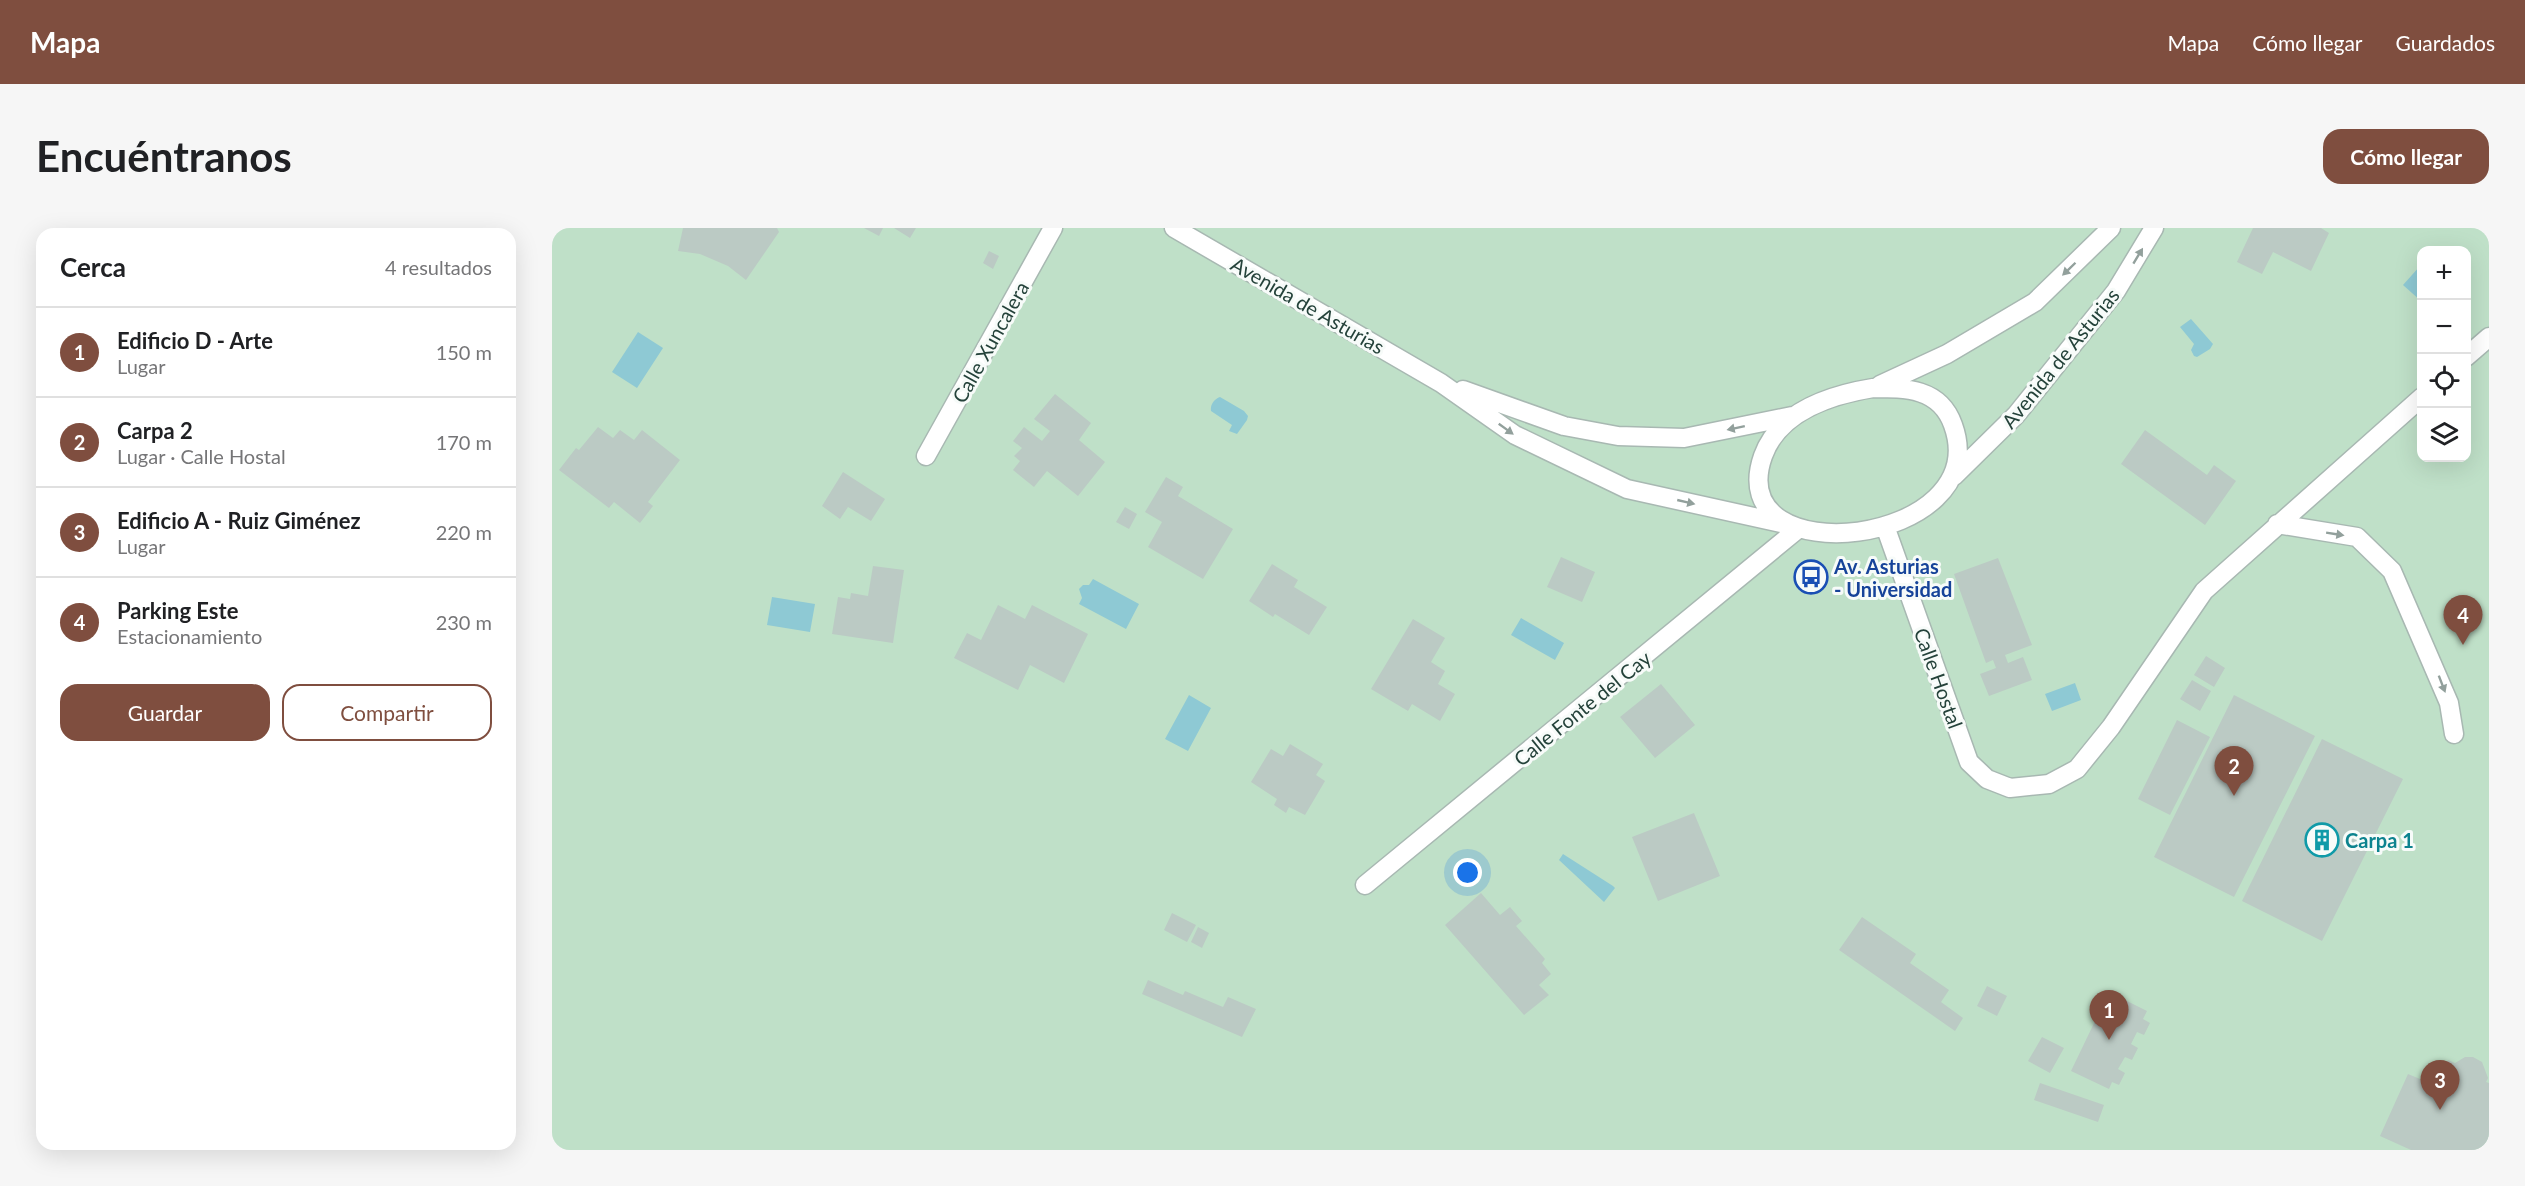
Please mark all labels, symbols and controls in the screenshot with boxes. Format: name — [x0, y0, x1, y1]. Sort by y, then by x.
text: Mapa — [30, 25, 100, 59]
text: Mapa — [2167, 30, 2219, 55]
text: Cómo llegar — [2252, 30, 2363, 55]
text: Guardados — [2396, 30, 2495, 55]
button: Cómo llegar — [2323, 129, 2489, 184]
text: Encuéntranos — [36, 131, 292, 181]
map controls — [2417, 246, 2471, 462]
button: + — [2417, 246, 2471, 300]
one-way arrow — [2133, 247, 2143, 264]
text: Cerca — [60, 251, 126, 283]
street label: Avenida de Asturias — [1227, 251, 1389, 359]
text: 4 resultados — [385, 255, 492, 279]
one-way arrow — [2063, 261, 2077, 275]
street label: Calle Xuncalera — [947, 277, 1033, 407]
street label: Avenida de Asturias — [1996, 283, 2124, 433]
button: − — [2417, 300, 2471, 354]
text: Edificio D - Arte — [117, 327, 273, 354]
text: 1 — [74, 340, 85, 364]
text: 150 m — [436, 340, 492, 364]
text: Lugar — [117, 354, 165, 378]
button: locate — [2417, 354, 2471, 408]
button: layers — [2417, 408, 2471, 462]
text: Carpa 2 — [117, 417, 193, 444]
one-way arrow — [1498, 423, 1514, 434]
one-way arrow — [1727, 423, 1745, 433]
text: 2 — [74, 430, 85, 454]
text: 170 m — [436, 430, 492, 454]
text: Lugar · Calle Hostal — [117, 444, 286, 468]
one-way arrow — [1676, 497, 1695, 507]
text: Edificio A - Ruiz Giménez — [117, 507, 361, 534]
text: 3 — [74, 520, 85, 544]
text: 220 m — [436, 520, 492, 544]
one-way arrow — [2325, 529, 2344, 538]
text: Lugar — [117, 534, 165, 558]
place label: Av. Asturias - Universidad — [1833, 554, 1952, 601]
bus stop icon: Av. Asturias - Universidad — [1793, 559, 1829, 595]
pin: 4 — [2444, 596, 2482, 645]
text: Parking Este — [117, 597, 238, 624]
text: 4 — [74, 610, 85, 634]
text: 230 m — [436, 610, 492, 634]
text: Estacionamiento — [117, 624, 262, 648]
street label: Calle Hostal — [1910, 624, 1968, 732]
street label: Calle Fonte del Cay — [1509, 645, 1656, 771]
one-way arrow — [2437, 675, 2447, 693]
button: Guardar — [60, 684, 270, 741]
button: Compartir — [282, 684, 492, 741]
pin: 2 — [2214, 746, 2254, 796]
building icon: Carpa 1 — [2304, 822, 2340, 858]
place label: Carpa 1 — [2345, 828, 2414, 852]
your location — [1453, 858, 1482, 887]
pin: 1 — [2090, 990, 2128, 1040]
pin: 3 — [2420, 1060, 2460, 1110]

